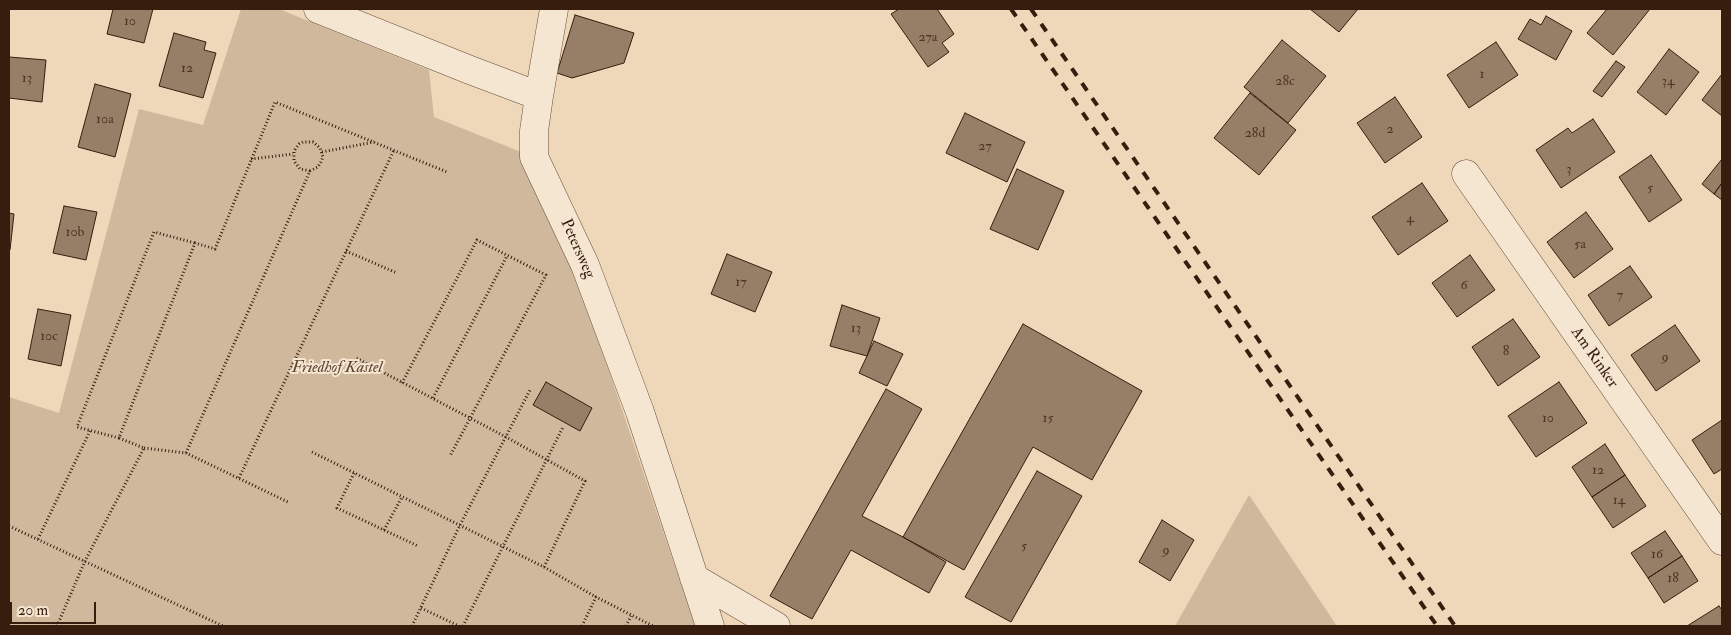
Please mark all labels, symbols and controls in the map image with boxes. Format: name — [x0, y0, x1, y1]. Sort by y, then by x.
house number: 10 — [124, 14, 136, 30]
house number: 27a — [918, 30, 938, 46]
house number: 12 — [181, 61, 193, 77]
house number: 1 — [1480, 67, 1484, 83]
house number: 13 — [22, 71, 32, 87]
house number: 28c — [1275, 74, 1295, 90]
house number: 34 — [1662, 74, 1674, 90]
house number: 10a — [96, 112, 114, 128]
house number: 2 — [1386, 122, 1394, 138]
house number: 28d — [1245, 126, 1265, 142]
house number: 27 — [978, 139, 992, 155]
house number: 3 — [1566, 162, 1572, 178]
house number: 5 — [1647, 181, 1653, 197]
house number: 4 — [1406, 211, 1414, 227]
street label: Petersweg — [555, 216, 599, 282]
house number: 10b — [66, 225, 84, 241]
house number: 5a — [1574, 237, 1586, 253]
house number: 17 — [735, 275, 747, 291]
house number: 6 — [1460, 278, 1468, 294]
house number: 7 — [1617, 288, 1623, 304]
house number: 13 — [851, 321, 861, 337]
street label: Am Rinker — [1566, 324, 1622, 392]
house number: 10c — [40, 329, 58, 345]
house number: 8 — [1503, 344, 1509, 360]
house number: 9 — [1661, 350, 1669, 366]
park label: Friedhof Kastel — [292, 359, 382, 379]
house number: 15 — [1042, 411, 1054, 427]
house number: 10 — [1542, 411, 1554, 427]
house number: 12 — [1592, 463, 1604, 479]
house number: 14 — [1613, 493, 1625, 509]
house number: 5 — [1021, 539, 1027, 555]
house number: 9 — [1162, 543, 1170, 559]
house number: 16 — [1651, 547, 1663, 563]
house number: 18 — [1667, 571, 1679, 587]
scale bar — [12, 592, 99, 624]
text: 20 m — [18, 601, 48, 620]

